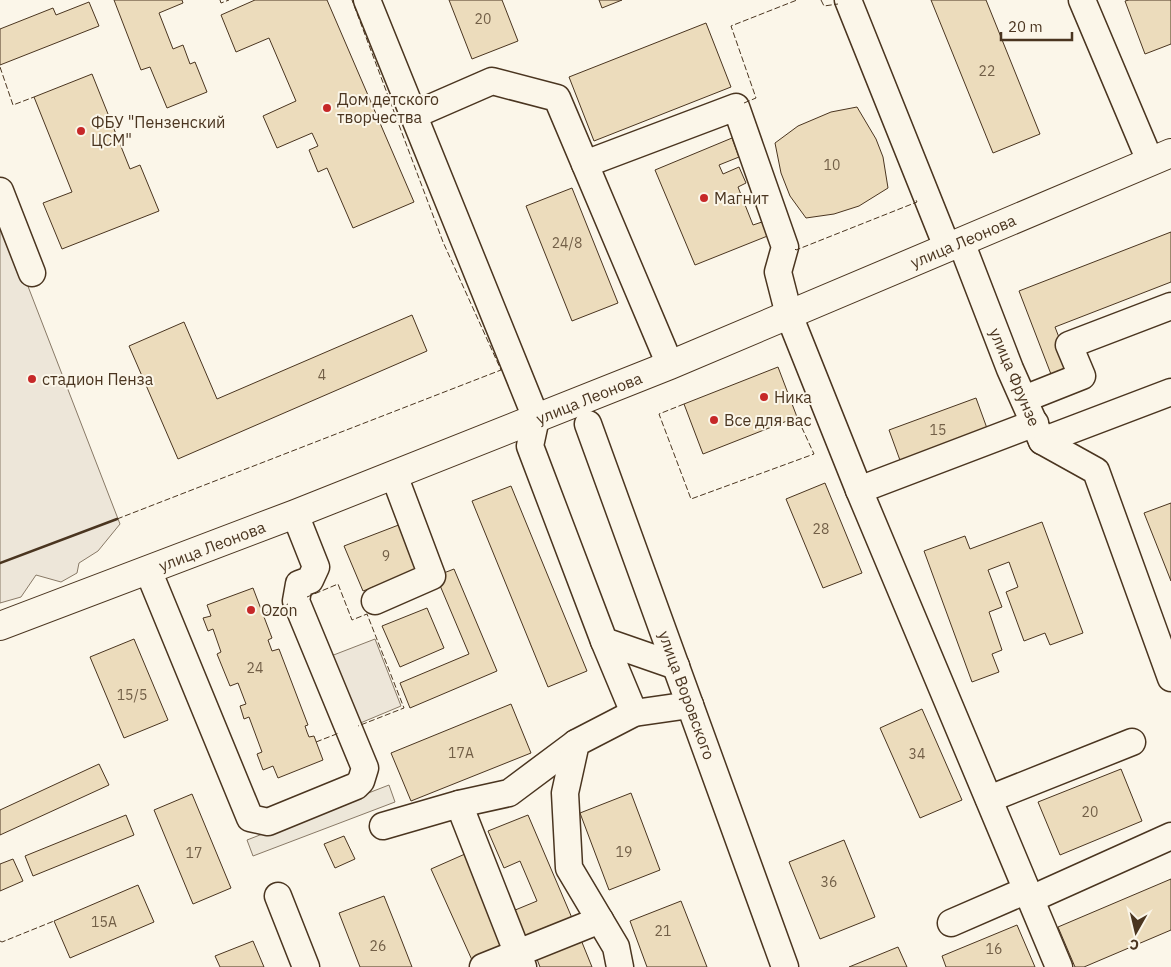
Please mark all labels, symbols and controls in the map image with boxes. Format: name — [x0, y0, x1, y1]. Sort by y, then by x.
house number: 20 — [475, 10, 491, 28]
scale bar — [1001, 10, 1072, 42]
text: 20 m — [1008, 17, 1043, 36]
house number: 22 — [979, 62, 995, 80]
place label: Дом детского творчества — [337, 89, 439, 127]
marker: Дом детского творчества — [321, 102, 333, 114]
place label: ФБУ "Пензенский ЦСМ" — [91, 112, 226, 150]
marker: ФБУ "Пензенский ЦСМ" — [75, 125, 87, 137]
house number: 10 — [824, 156, 840, 174]
place label: Магнит — [714, 188, 769, 208]
marker: Магнит — [698, 192, 710, 204]
street label: улица Леонова — [907, 210, 1019, 272]
house number: 24/8 — [552, 234, 582, 252]
street label: улица Фрунзе — [985, 325, 1045, 429]
house number: 4 — [318, 366, 326, 384]
street label: улица Леонова — [533, 367, 645, 428]
place label: стадион Пенза — [42, 369, 154, 389]
marker: стадион Пенза — [26, 373, 38, 385]
place label: Ника — [774, 387, 812, 407]
marker: Ника — [758, 391, 770, 403]
place label: Все для вас — [724, 410, 811, 430]
marker: Все для вас — [708, 414, 720, 426]
house number: 15 — [930, 421, 946, 439]
street label: улица Леонова — [156, 516, 269, 576]
house number: 28 — [813, 520, 829, 538]
house number: 9 — [382, 547, 390, 565]
place label: Ozon — [261, 600, 298, 620]
marker: Ozon — [245, 604, 257, 616]
street label: улица Воровского — [654, 628, 720, 762]
house number: 24 — [247, 659, 263, 677]
house number: 15/5 — [117, 686, 147, 704]
house number: 17А — [448, 744, 474, 762]
house number: 34 — [909, 745, 925, 763]
house number: 20 — [1082, 803, 1098, 821]
house number: 19 — [616, 843, 632, 861]
house number: 17 — [186, 844, 202, 862]
house number: 36 — [821, 873, 837, 891]
north arrow — [1111, 907, 1161, 957]
house number: 15А — [91, 913, 117, 931]
house number: 21 — [655, 922, 671, 940]
text: С — [1128, 935, 1140, 954]
house number: 26 — [370, 937, 386, 955]
house number: 16 — [986, 940, 1002, 958]

